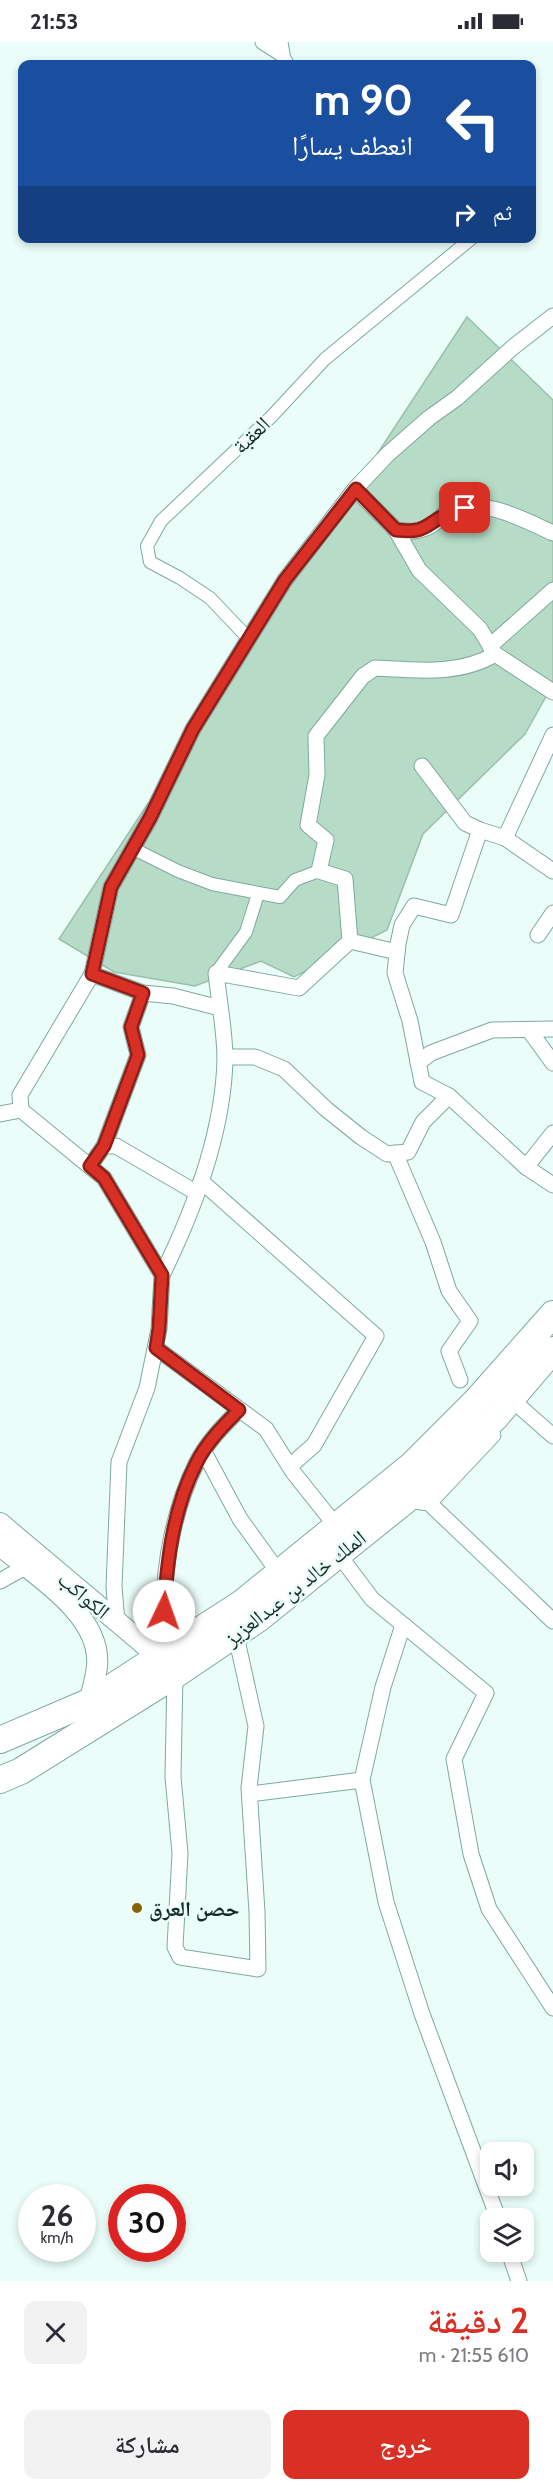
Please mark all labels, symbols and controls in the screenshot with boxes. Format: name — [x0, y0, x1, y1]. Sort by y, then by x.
text: 21:53 — [30, 8, 78, 35]
text: 90 m — [314, 74, 413, 126]
icon: left — [434, 84, 512, 162]
text: انعطف يسارًا — [292, 129, 413, 162]
icon: right — [448, 198, 481, 231]
text: ثم — [493, 199, 512, 226]
street label: العقبة — [227, 411, 275, 459]
pin — [439, 482, 490, 533]
icon: arrive — [448, 491, 481, 524]
street label: الملك خالد بن عبدالعزيز — [218, 1525, 371, 1653]
street label: الكواكب — [53, 1566, 115, 1624]
position arrow — [132, 1579, 196, 1643]
place label: حصن العرق — [149, 1896, 240, 1922]
marker: حصن العرق — [130, 1901, 144, 1915]
map controls — [480, 2142, 534, 2262]
button: sound — [480, 2142, 534, 2196]
speed limit sign: 30 — [108, 2184, 186, 2262]
text: 26 — [41, 2197, 73, 2234]
button: layers — [480, 2208, 534, 2262]
text: km/h — [41, 2229, 73, 2247]
text: 2 دقيقة — [427, 2298, 529, 2342]
button: close — [24, 2301, 87, 2364]
text: 610 m · 21:55 — [419, 2343, 529, 2367]
button: مشاركة — [24, 2410, 271, 2479]
button: خروج — [283, 2410, 529, 2479]

